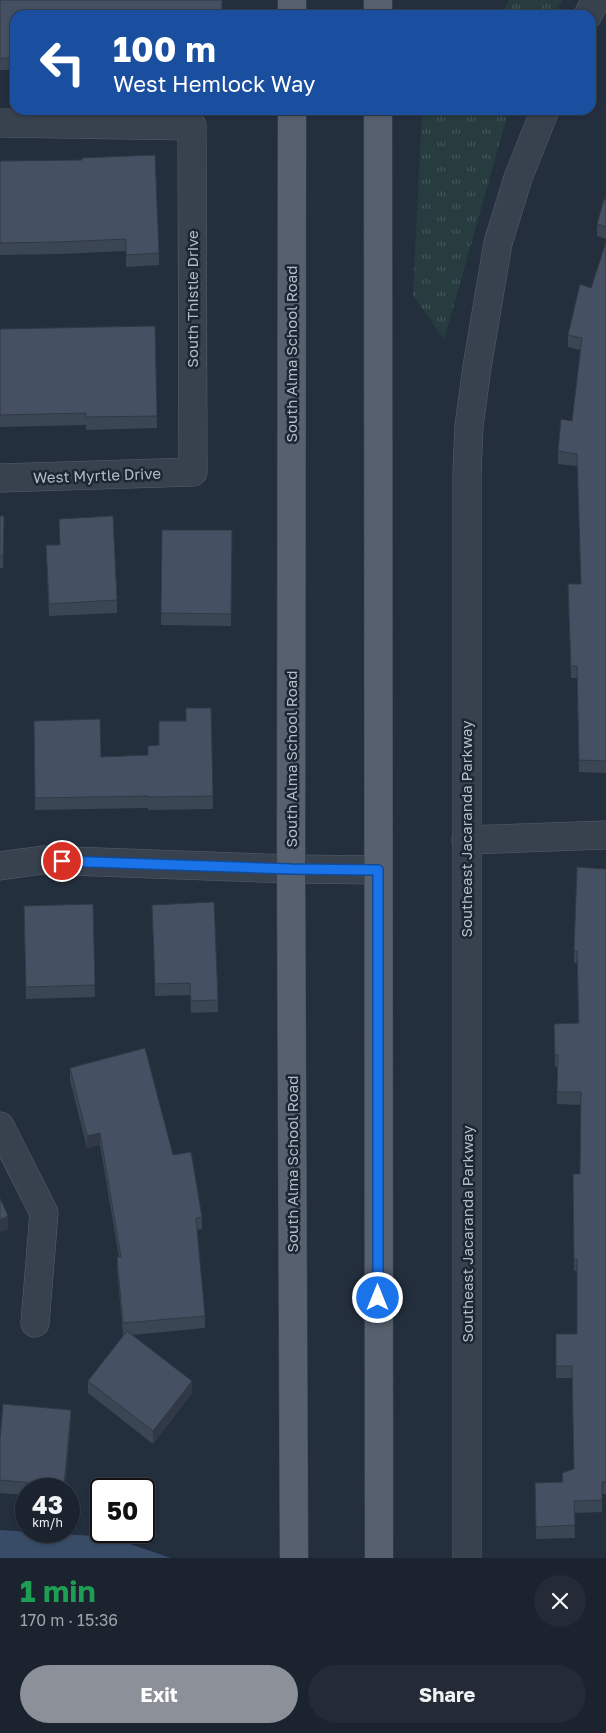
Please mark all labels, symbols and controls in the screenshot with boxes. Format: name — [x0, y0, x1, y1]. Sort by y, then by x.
text: 100 m — [113, 28, 216, 70]
icon: left — [30, 30, 95, 95]
text: West Hemlock Way — [113, 70, 315, 97]
street label: South Thistle Drive — [183, 230, 201, 368]
street label: South Alma School Road — [282, 265, 300, 443]
street label: West Myrtle Drive — [33, 464, 162, 486]
street label: South Alma School Road — [282, 670, 300, 848]
street label: Southeast Jacaranda Parkway — [457, 720, 475, 938]
pin — [41, 840, 83, 882]
icon: arrive — [48, 847, 76, 875]
street label: South Alma School Road — [283, 1075, 301, 1253]
street label: Southeast Jacaranda Parkway — [458, 1125, 476, 1343]
position arrow — [351, 1271, 403, 1323]
speed limit sign: 50 — [90, 1478, 155, 1543]
text: 43 — [32, 1489, 63, 1520]
text: km/h — [32, 1515, 63, 1530]
text: 1 min — [20, 1573, 96, 1609]
button: close — [534, 1575, 586, 1627]
text: 170 m · 15:36 — [20, 1610, 118, 1630]
button: Exit — [20, 1665, 298, 1723]
button: Share — [308, 1665, 586, 1723]

